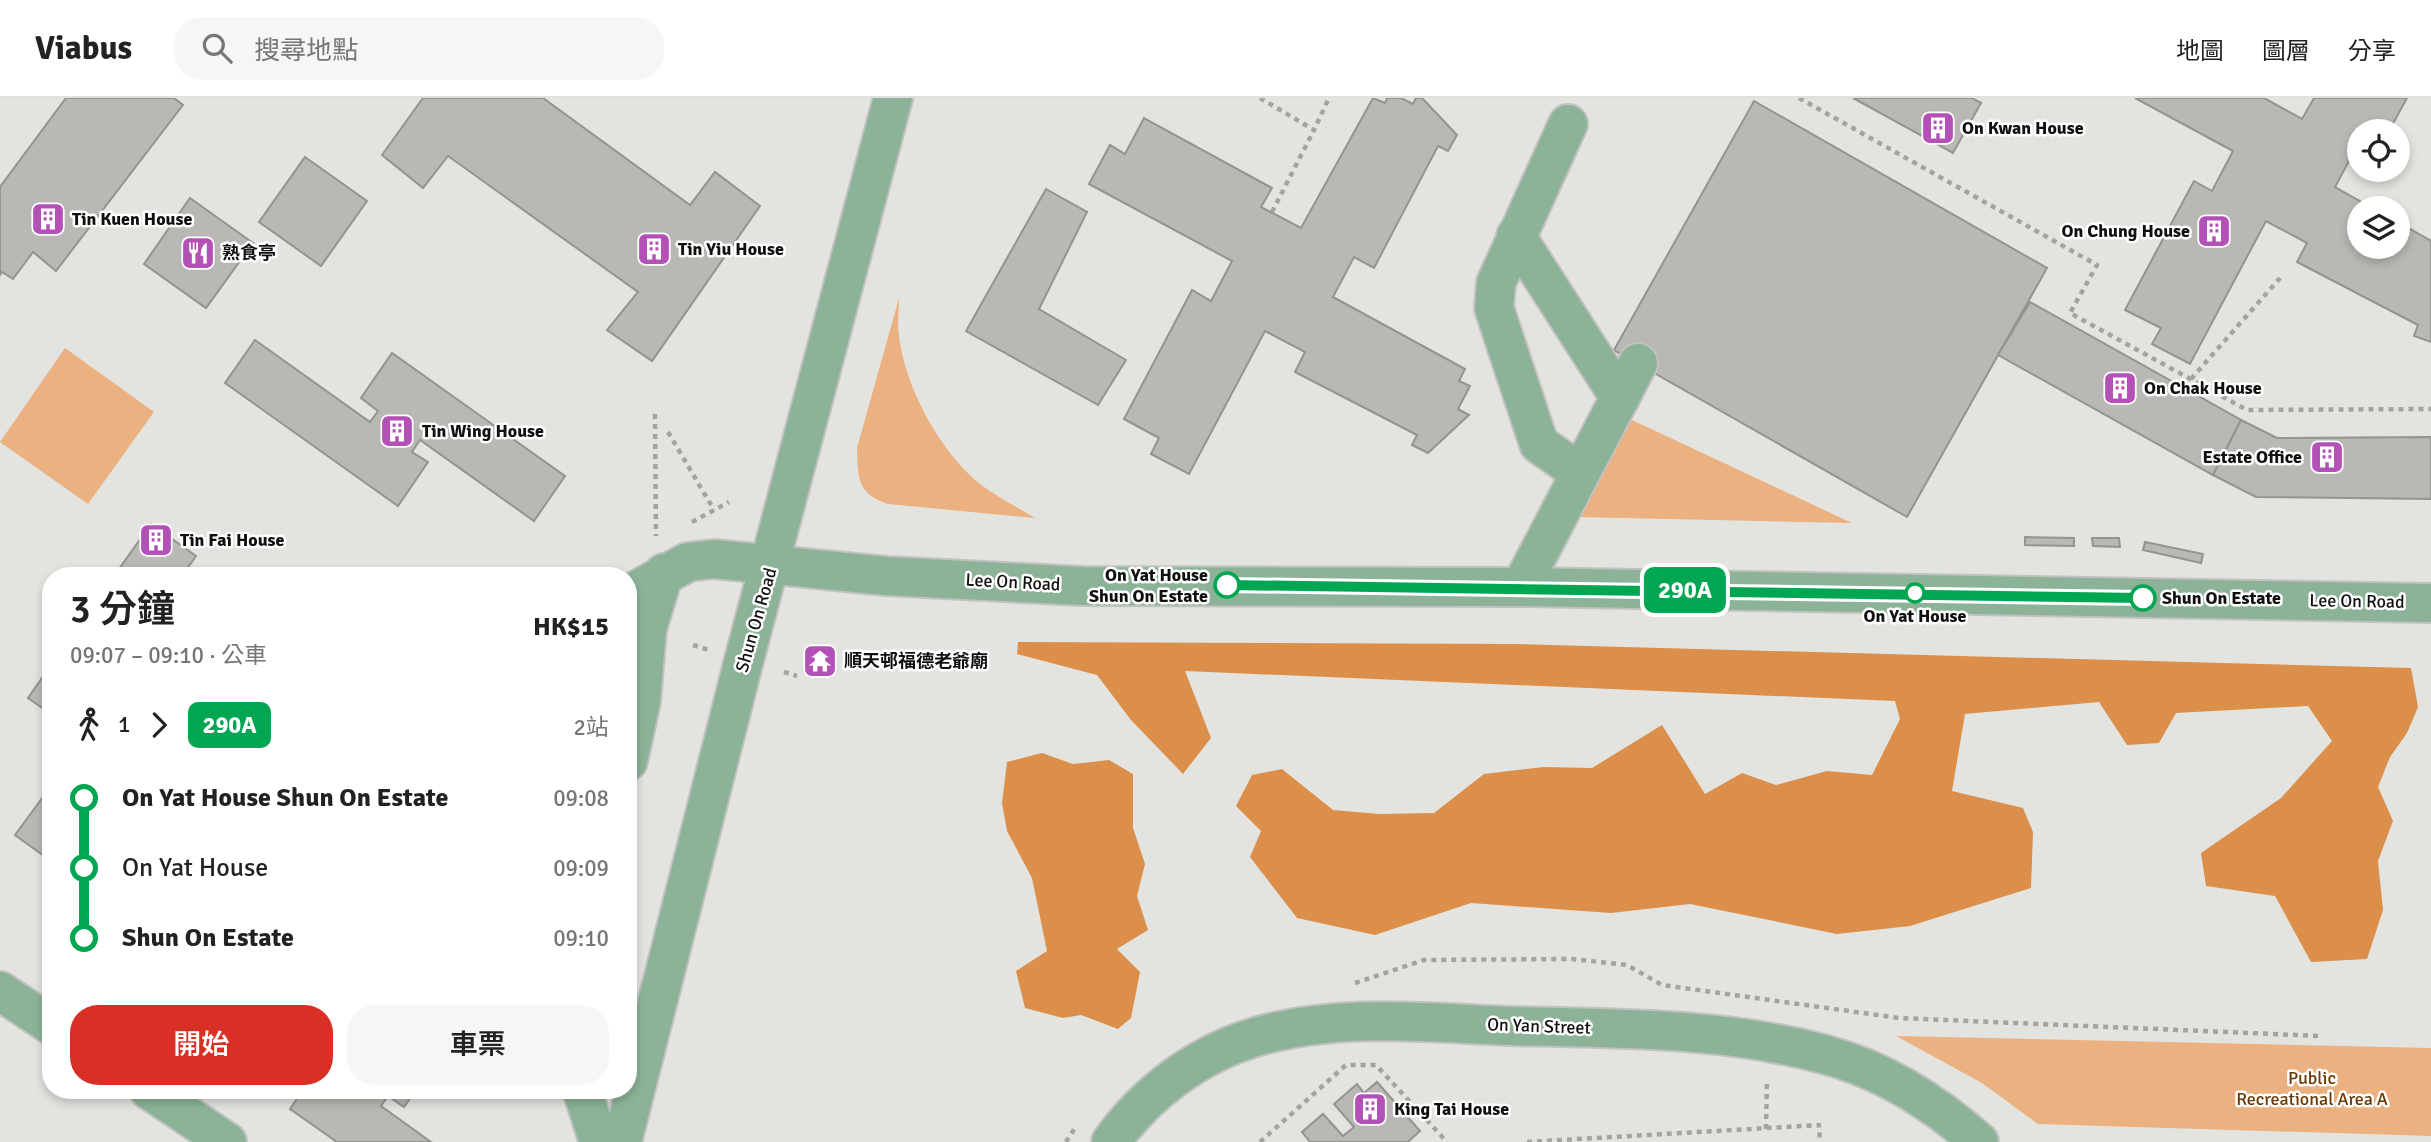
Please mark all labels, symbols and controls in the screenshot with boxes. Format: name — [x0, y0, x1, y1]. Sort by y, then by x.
search box — [174, 17, 664, 80]
text: Viabus — [35, 28, 132, 69]
icon: search — [198, 29, 236, 67]
text: 搜尋地點 — [254, 35, 358, 67]
text: 地圖 — [2176, 36, 2224, 66]
text: 圖層 — [2262, 36, 2310, 66]
text: 分享 — [2348, 36, 2396, 66]
building icon: On Kwan House — [1919, 109, 1957, 147]
place label: On Kwan House — [1962, 117, 2084, 139]
map controls — [2347, 119, 2410, 259]
button: locate — [2347, 119, 2410, 182]
button: layers — [2347, 196, 2410, 259]
building icon: Tin Kuen House — [29, 200, 67, 238]
place label: Tin Kuen House — [72, 208, 192, 230]
building icon: On Chung House — [2195, 212, 2233, 250]
place label: On Chung House — [2062, 220, 2190, 242]
building icon: Tin Yiu House — [635, 230, 673, 268]
restaurant icon: 熟食亭 — [179, 234, 217, 272]
place label: Tin Yiu House — [678, 238, 784, 260]
place label: 熟食亭 — [222, 242, 276, 264]
building icon: On Chak House — [2101, 369, 2139, 407]
place label: On Chak House — [2144, 377, 2262, 399]
building icon: Tin Wing House — [378, 412, 416, 450]
place label: Tin Wing House — [422, 420, 544, 442]
building icon: Estate Office — [2308, 438, 2346, 476]
place label: Estate Office — [2202, 446, 2302, 468]
building icon: Tin Fai House — [137, 521, 175, 559]
place label: Tin Fai House — [180, 529, 285, 551]
place label: On Yat House Shun On Estate — [1089, 564, 1208, 607]
street label: Shun On Road — [731, 565, 781, 675]
line badge: 290A — [1636, 567, 1734, 613]
street label: Lee On Road — [965, 569, 1061, 595]
marker: On Yat House Shun On Estate — [1214, 572, 1240, 598]
text: 290A — [1658, 575, 1712, 605]
marker: On Yat House — [1905, 583, 1925, 603]
marker: Shun On Estate — [2130, 585, 2156, 611]
text: 3 分鐘 — [70, 586, 175, 633]
place label: Shun On Estate — [2162, 587, 2281, 609]
street label: Lee On Road — [2309, 589, 2405, 613]
place label: On Yat House — [1863, 605, 1967, 627]
text: HK$15 — [533, 611, 609, 643]
text: 09:07 – 09:10 · 公車 — [70, 641, 267, 670]
temple icon: 順天邨福德老爺廟 — [801, 642, 839, 680]
place label: 順天邨福德老爺廟 — [844, 650, 988, 672]
icon: walk — [70, 706, 108, 744]
icon: forward — [140, 706, 178, 744]
text: 1 — [118, 710, 130, 739]
text: 290A — [202, 710, 257, 740]
text: 2站 — [574, 713, 609, 742]
text: On Yat House Shun On Estate — [122, 782, 448, 814]
text: 09:08 — [553, 784, 609, 813]
text: On Yat House — [122, 852, 268, 884]
text: 09:09 — [553, 854, 609, 883]
text: Shun On Estate — [122, 922, 294, 954]
text: 09:10 — [553, 924, 609, 953]
button: 開始 — [70, 1005, 333, 1085]
button: 車票 — [347, 1005, 609, 1085]
street label: On Yan Street — [1487, 1013, 1591, 1039]
park label: Public Recreational Area A — [2236, 1067, 2388, 1110]
building icon: King Tai House — [1351, 1090, 1389, 1128]
place label: King Tai House — [1394, 1098, 1509, 1120]

